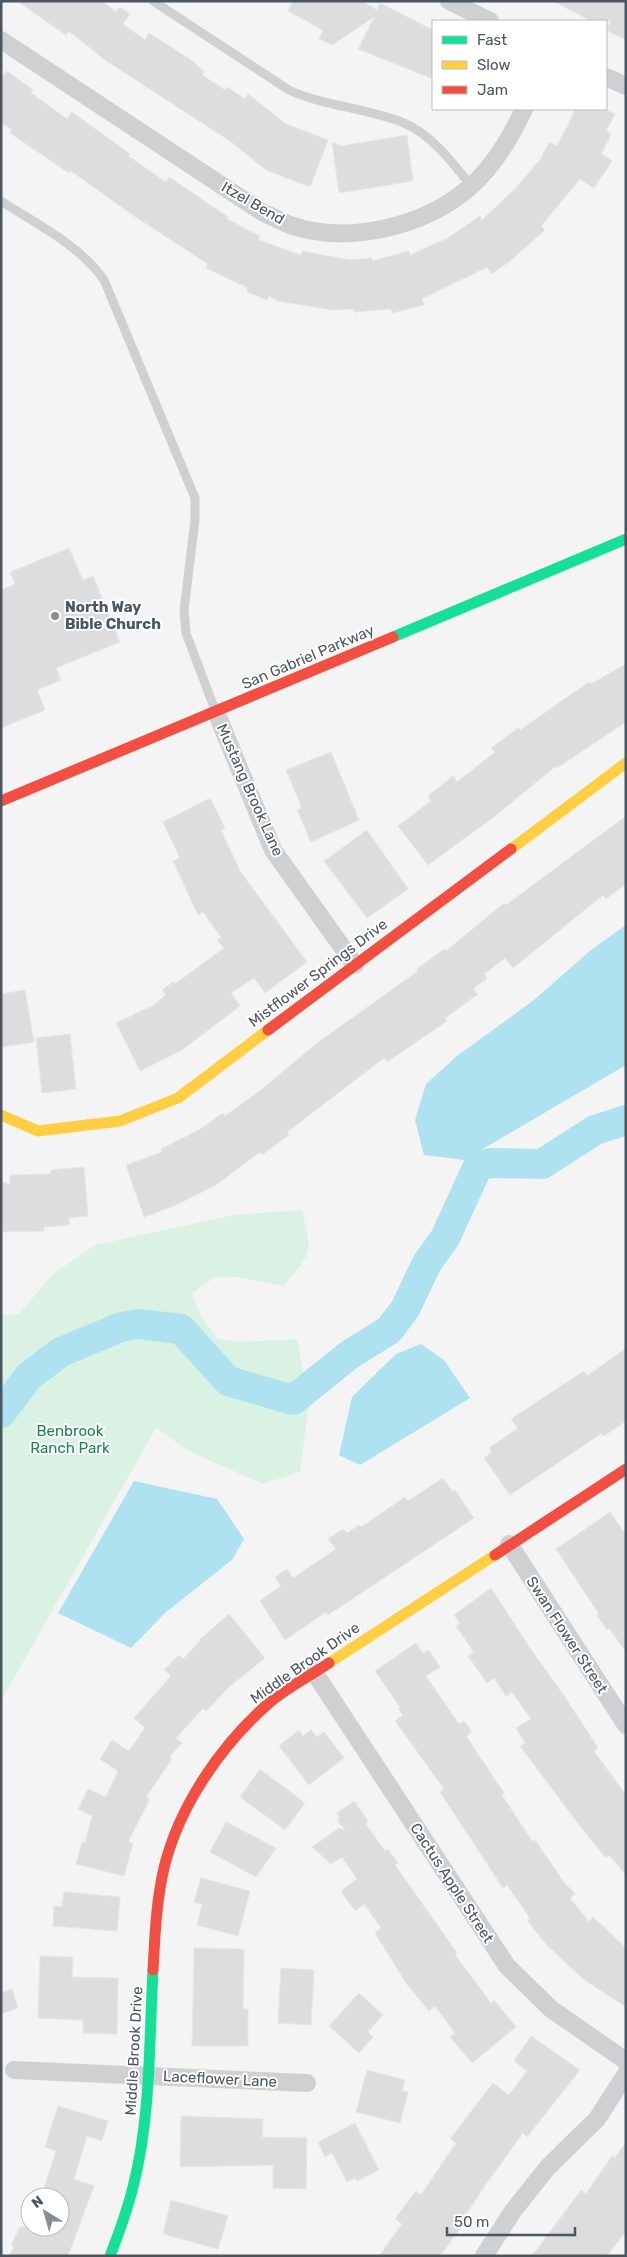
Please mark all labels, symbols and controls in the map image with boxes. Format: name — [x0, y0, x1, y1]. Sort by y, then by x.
legend — [432, 20, 607, 110]
text: Fast — [477, 31, 507, 49]
text: Slow — [477, 56, 510, 74]
text: Jam — [477, 81, 508, 99]
street label: Itzel Bend — [218, 178, 288, 228]
place label: North Way Bible Church — [65, 598, 161, 633]
marker: North Way Bible Church — [49, 610, 61, 622]
street label: San Gabriel Parkway — [239, 621, 377, 693]
street label: Mustang Brook Lane — [213, 721, 287, 859]
street label: Mistflower Springs Drive — [245, 915, 391, 1031]
park label: Benbrook Ranch Park — [30, 1422, 110, 1457]
street label: Swan Flower Street — [523, 1573, 612, 1697]
street label: Middle Brook Drive — [247, 1619, 363, 1707]
street label: Cactus Apple Street — [406, 1820, 498, 1946]
street label: Middle Brook Drive — [122, 1986, 146, 2116]
street label: Laceflower Lane — [162, 2067, 278, 2091]
north arrow — [20, 2187, 70, 2237]
text: N — [28, 2192, 47, 2212]
scale bar — [447, 2204, 574, 2236]
text: 50 m — [454, 2213, 489, 2231]

